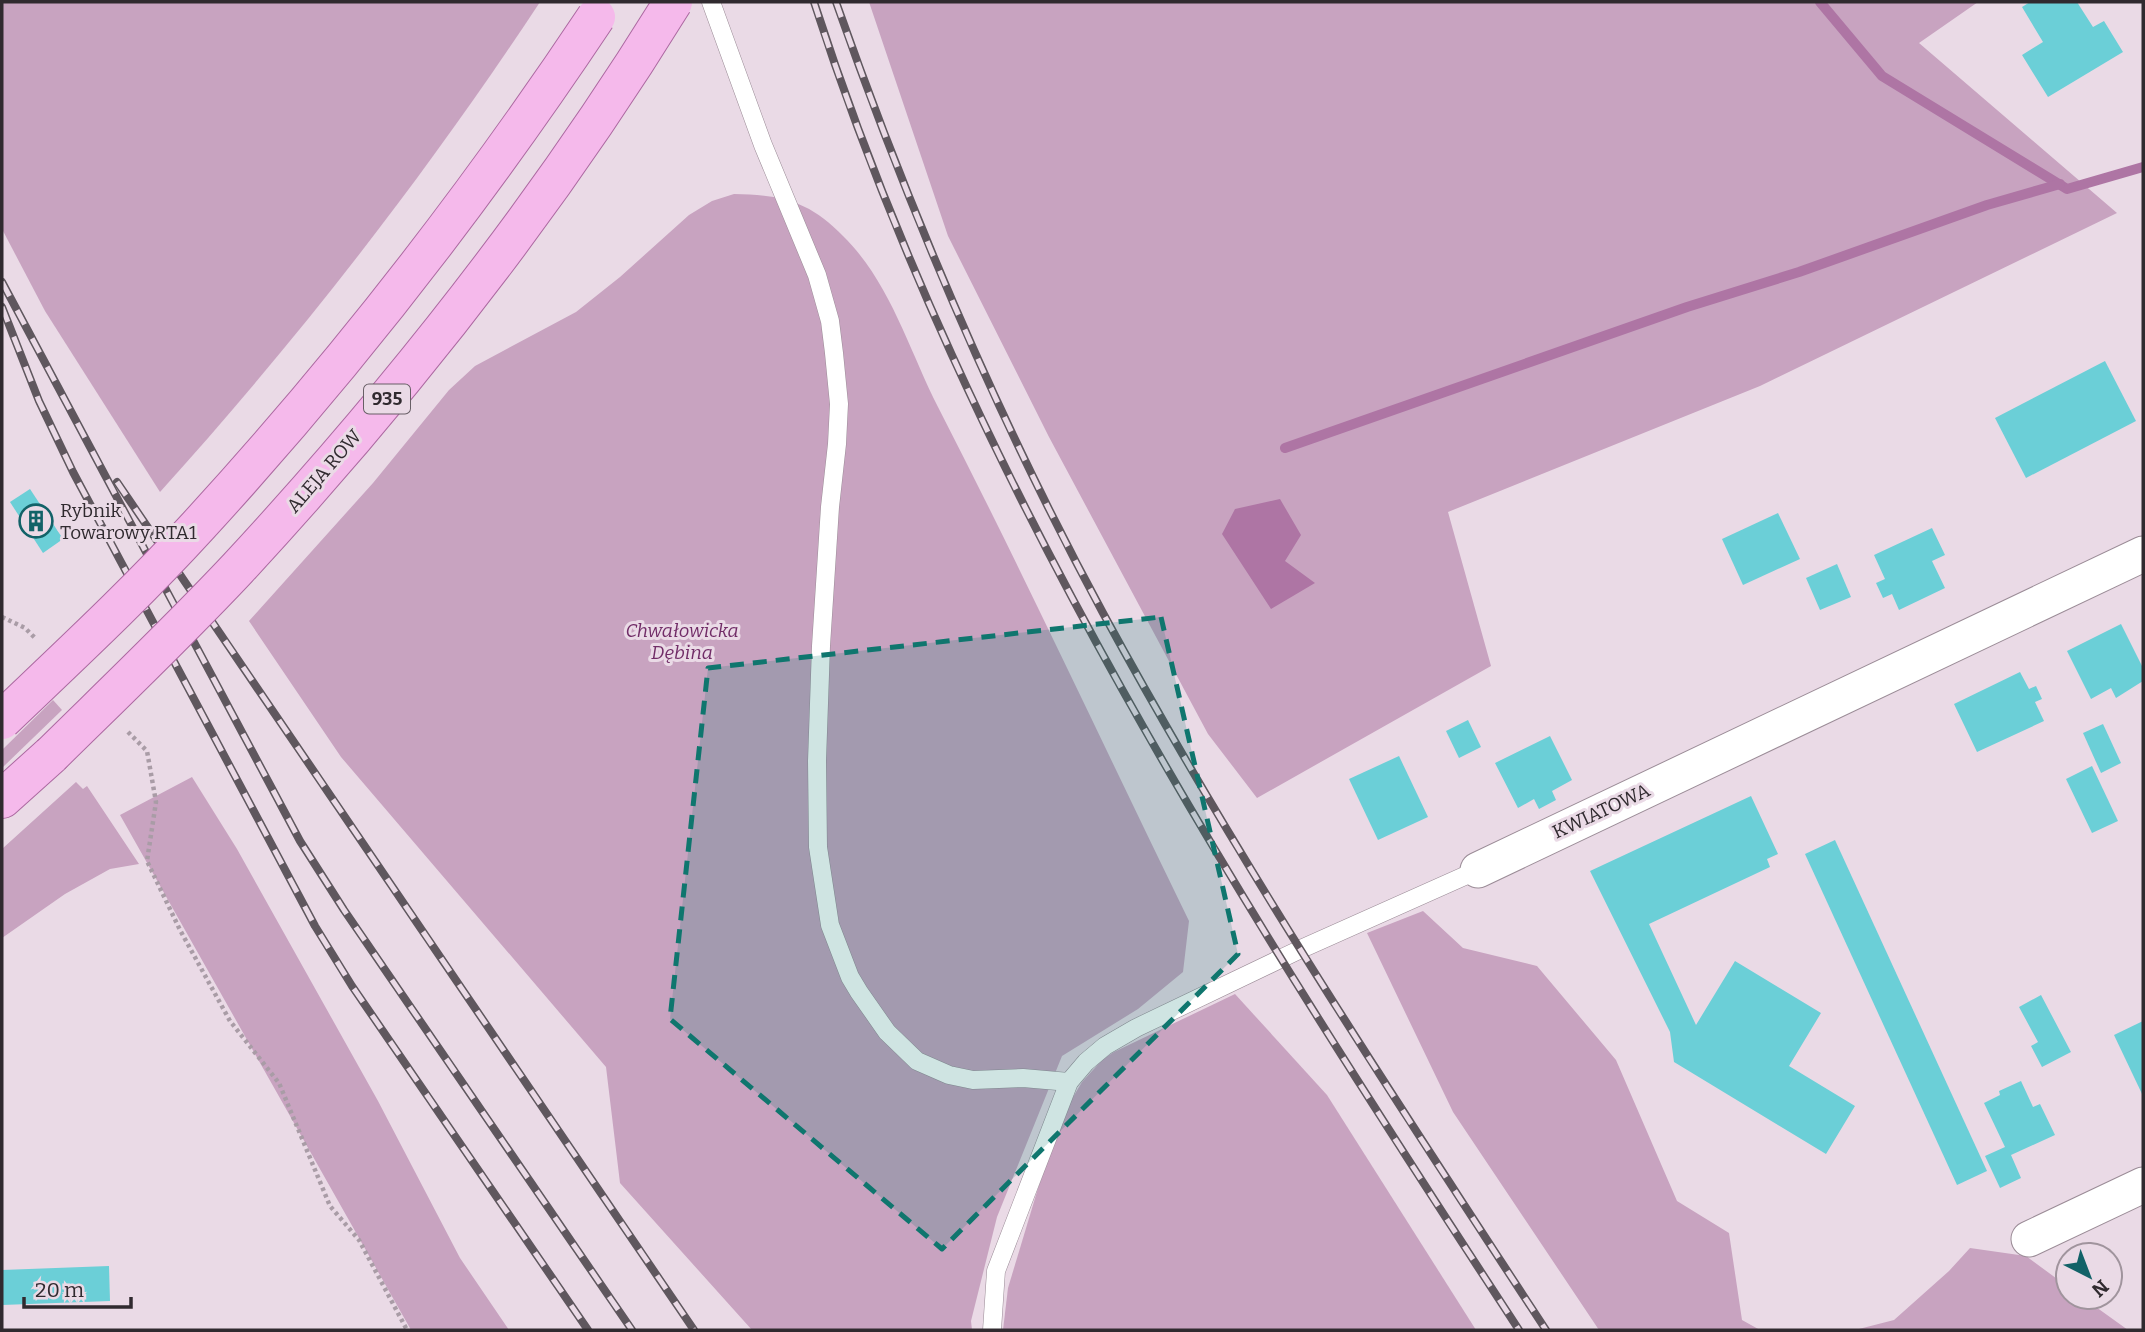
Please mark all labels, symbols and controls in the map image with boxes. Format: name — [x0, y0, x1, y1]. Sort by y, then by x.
road number: 935 — [364, 384, 410, 414]
street label: ALEJA ROW — [282, 424, 367, 517]
place label: Rybnik Towarowy RTA1 — [60, 499, 197, 544]
building icon: Rybnik Towarowy RTA1 — [17, 502, 55, 540]
park label: Chwałowicka Dębina — [625, 619, 739, 664]
street label: KWIATOWA — [1549, 778, 1654, 844]
north arrow — [2054, 1241, 2124, 1311]
scale bar — [24, 1266, 131, 1310]
text: N — [2087, 1275, 2113, 1302]
text: 20 m — [35, 1277, 84, 1303]

